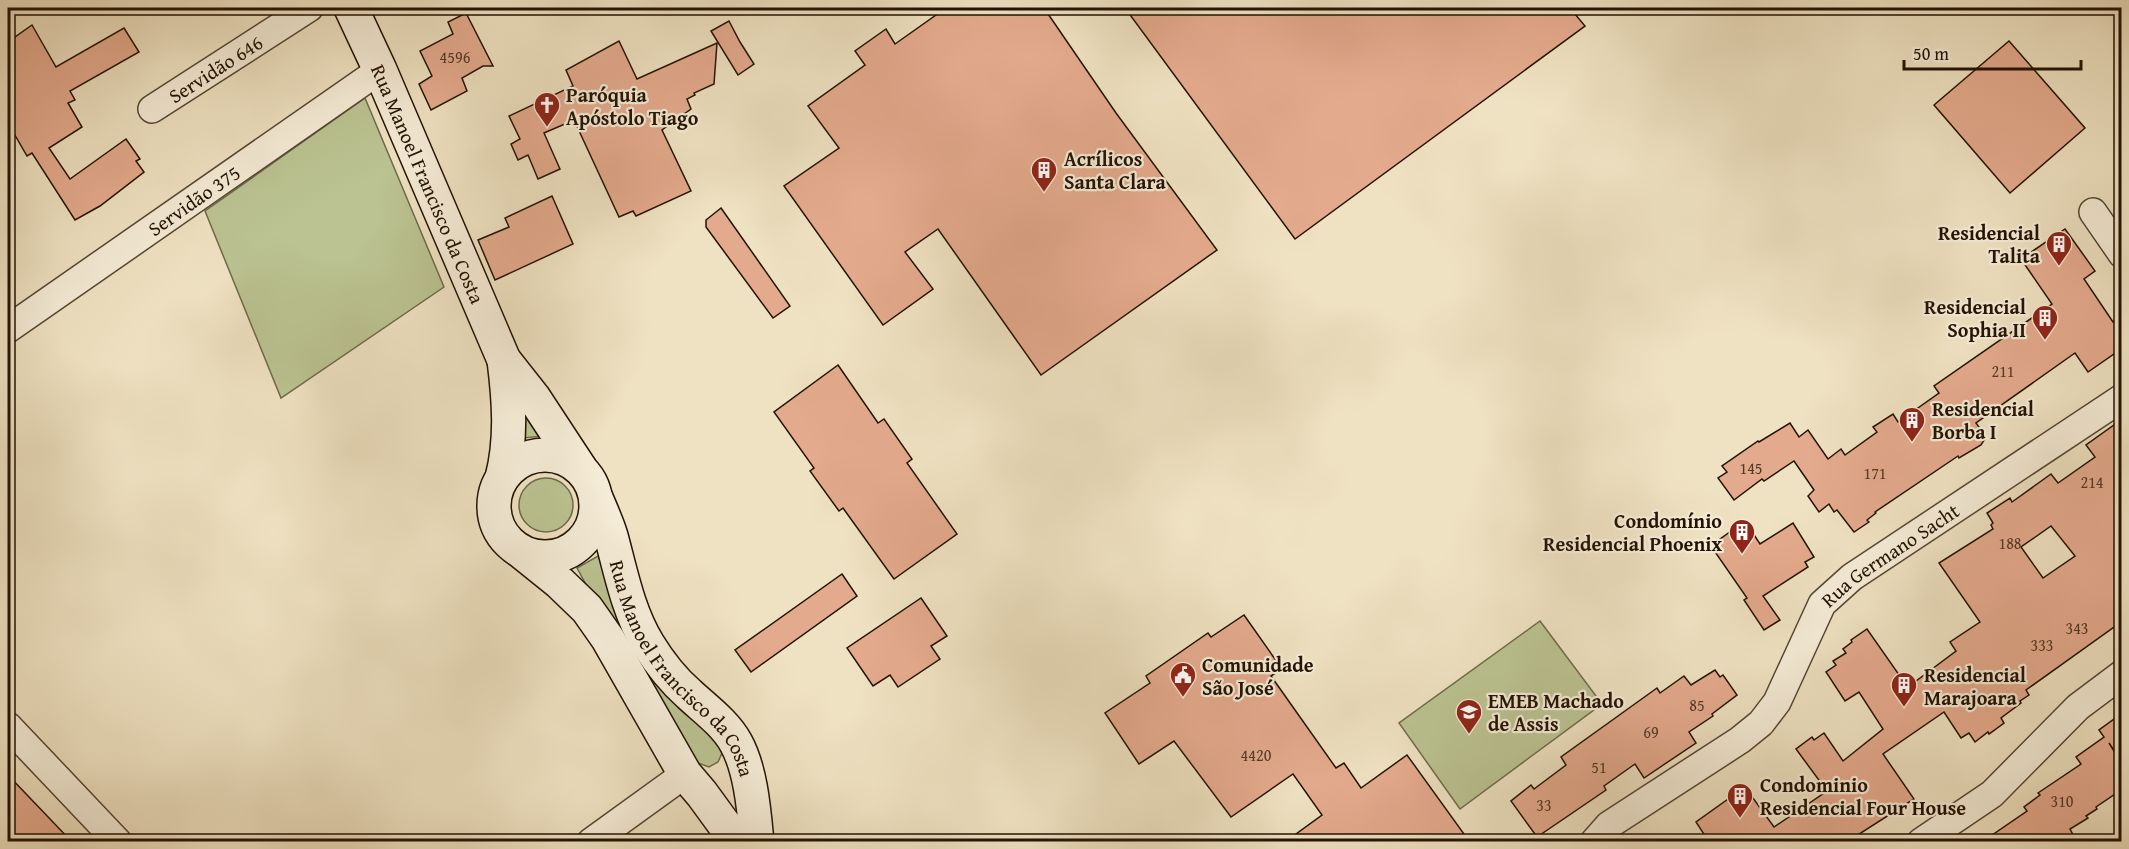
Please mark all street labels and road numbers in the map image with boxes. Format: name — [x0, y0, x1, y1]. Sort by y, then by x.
street label: Servidão 646 — [162, 27, 268, 109]
street label: Rua Manoel Francisco da Costa — [365, 60, 493, 308]
street label: Servidão 375 — [141, 157, 246, 242]
street label: Rua Germano Sacht — [1814, 496, 1964, 613]
street label: Rua Manoel Francisco da Costa — [603, 557, 762, 780]

